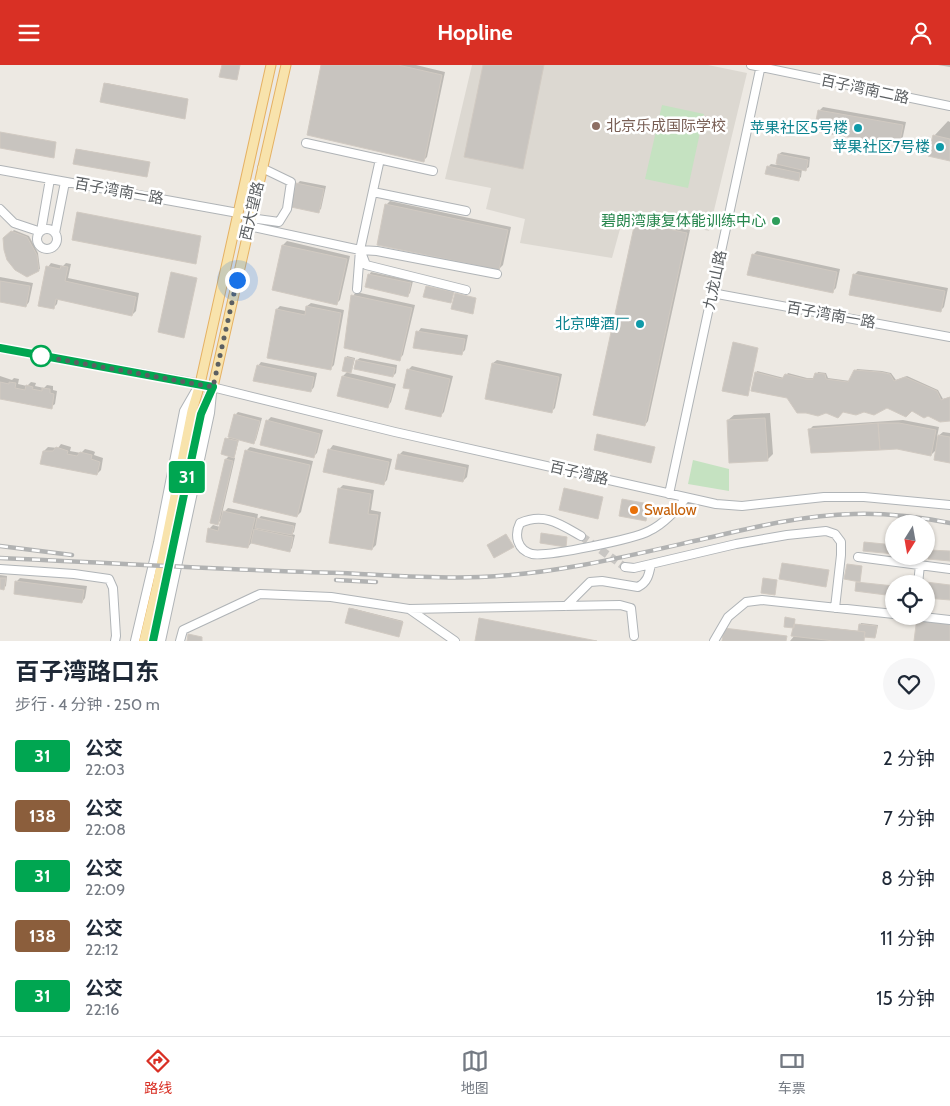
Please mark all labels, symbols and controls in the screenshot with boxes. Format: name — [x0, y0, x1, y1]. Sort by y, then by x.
icon: menu — [15, 19, 43, 47]
text: Hopline — [437, 19, 513, 46]
icon: person — [907, 19, 935, 47]
street label: 百子湾南二路 — [819, 71, 911, 107]
place label: 北京乐成国际学校 — [606, 117, 726, 135]
place label: 苹果社区5号楼 — [750, 119, 848, 137]
marker: 北京乐成国际学校 — [590, 120, 602, 132]
marker: 苹果社区5号楼 — [852, 122, 864, 134]
place label: 苹果社区7号楼 — [832, 138, 930, 156]
marker: 苹果社区7号楼 — [934, 141, 946, 153]
street label: 百子湾南一路 — [73, 174, 165, 208]
street label: 西大望路 — [236, 180, 268, 242]
place label: 碧朗湾康复体能训练中心 — [601, 212, 766, 230]
marker: 碧朗湾康复体能训练中心 — [770, 215, 782, 227]
street label: 九龙山路 — [700, 249, 730, 311]
your location — [225, 268, 250, 293]
street label: 百子湾南一路 — [785, 298, 877, 332]
place label: 北京啤酒厂 — [555, 315, 630, 333]
marker: 北京啤酒厂 — [634, 318, 646, 330]
unlabelled marker — [30, 345, 52, 367]
street label: 百子湾路 — [548, 457, 610, 489]
line badge: 31 — [164, 461, 210, 493]
text: 31 — [179, 466, 195, 488]
place label: Swallow — [644, 501, 697, 519]
marker: Swallow — [628, 504, 640, 516]
north arrow — [885, 515, 935, 565]
map controls — [885, 515, 935, 625]
button: locate — [885, 575, 935, 625]
text: 百子湾路口东 — [15, 657, 159, 686]
button: heart — [883, 658, 935, 710]
text: 步行 · 4 分钟 · 250 m — [15, 695, 160, 714]
text: 公交 — [85, 737, 123, 760]
text: 31 — [34, 745, 51, 767]
text: 2 分钟 — [883, 747, 935, 770]
text: 22:03 — [85, 760, 125, 779]
text: 公交 — [85, 797, 123, 820]
text: 138 — [29, 805, 56, 827]
text: 7 分钟 — [883, 807, 935, 830]
text: 22:08 — [85, 820, 126, 839]
text: 公交 — [85, 857, 123, 880]
text: 31 — [34, 865, 51, 887]
text: 8 分钟 — [881, 867, 935, 890]
text: 22:09 — [85, 880, 125, 899]
text: 公交 — [85, 917, 123, 940]
text: 138 — [29, 925, 56, 947]
text: 11 分钟 — [880, 927, 935, 950]
text: 22:12 — [85, 940, 119, 959]
text: 公交 — [85, 977, 123, 1000]
text: 31 — [34, 985, 51, 1007]
text: 15 分钟 — [876, 987, 935, 1010]
text: 22:16 — [85, 1000, 119, 1019]
tab: 路线 — [144, 1047, 172, 1097]
tab: 地图 — [461, 1047, 489, 1097]
tab: 车票 — [778, 1047, 806, 1097]

